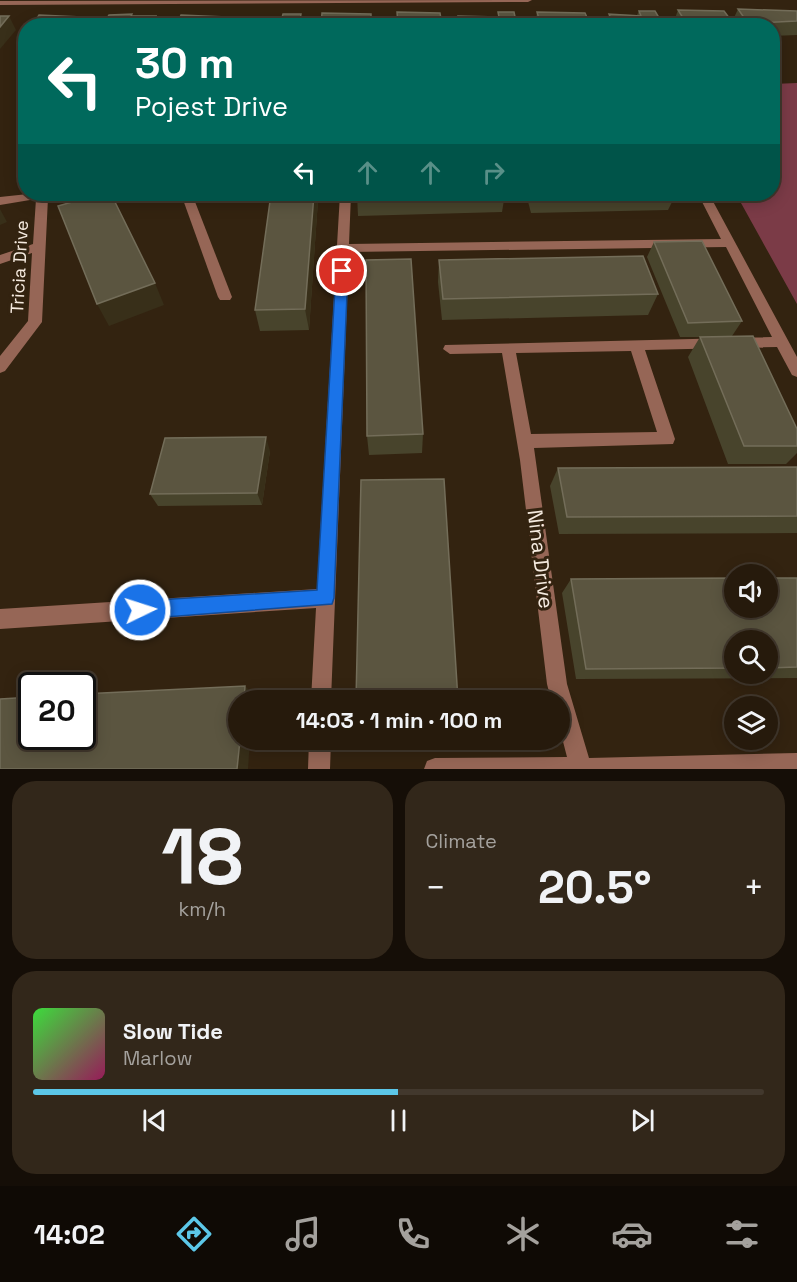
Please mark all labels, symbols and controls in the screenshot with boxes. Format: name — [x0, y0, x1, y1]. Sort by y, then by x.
text: 30 m — [135, 37, 234, 90]
icon: left — [36, 42, 114, 120]
text: Pojest Drive — [135, 89, 288, 124]
icon: left — [288, 156, 321, 189]
icon: ahead — [351, 156, 384, 189]
icon: ahead — [414, 156, 447, 189]
icon: right — [477, 156, 510, 189]
street label: Tricia Drive — [5, 220, 33, 314]
pin — [316, 245, 367, 296]
icon: arrive — [325, 254, 358, 287]
street label: Nina Drive — [522, 508, 560, 610]
map controls — [724, 564, 778, 750]
button: sound — [724, 564, 778, 618]
position arrow — [108, 578, 172, 642]
button: search — [724, 630, 778, 684]
speed limit sign: 20 — [18, 672, 96, 750]
button: layers — [724, 696, 778, 750]
text: 14:03 · 1 min · 100 m — [296, 706, 502, 734]
text: 18 — [161, 807, 243, 907]
text: Climate — [426, 828, 497, 854]
text: 20.5° — [538, 859, 652, 916]
text: − — [426, 867, 446, 909]
text: + — [744, 867, 764, 909]
text: km/h — [178, 896, 226, 922]
text: Slow Tide — [123, 1017, 223, 1045]
text: Marlow — [123, 1045, 192, 1071]
icon: previous — [138, 1104, 171, 1137]
icon: pause — [382, 1104, 415, 1137]
icon: next — [626, 1104, 659, 1137]
icon: directions — [173, 1213, 215, 1255]
icon: music — [282, 1213, 324, 1255]
icon: phone — [392, 1213, 434, 1255]
icon: climate — [502, 1213, 544, 1255]
icon: car — [611, 1213, 653, 1255]
icon: filters — [721, 1213, 763, 1255]
text: 14:02 — [34, 1217, 105, 1252]

